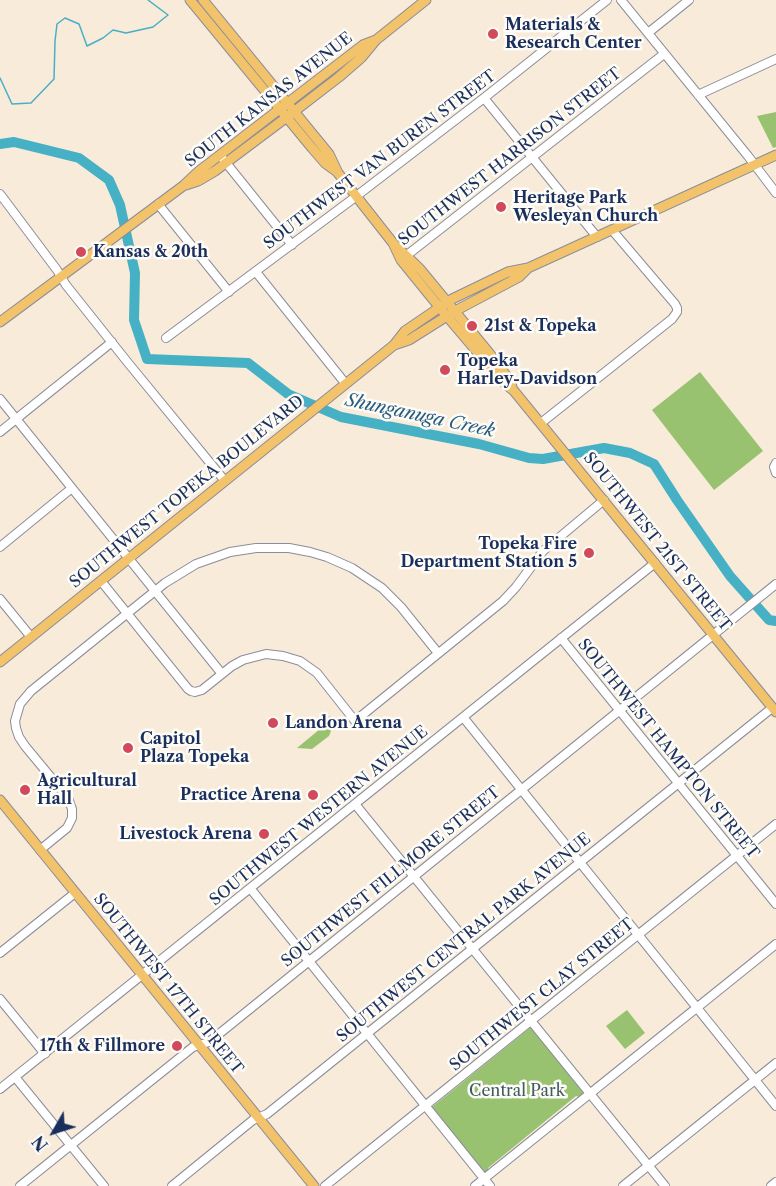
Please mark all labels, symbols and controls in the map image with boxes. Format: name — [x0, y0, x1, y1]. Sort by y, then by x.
place label: Materials & Research Center — [505, 15, 642, 53]
marker: Materials & Research Center — [486, 27, 500, 41]
street label: SOUTH KANSAS AVENUE — [181, 29, 357, 171]
street label: SOUTHWEST HARRISON STREET — [395, 64, 625, 250]
street label: SOUTHWEST VAN BUREN STREET — [260, 66, 500, 254]
place label: Heritage Park Wesleyan Church — [513, 188, 658, 226]
marker: Heritage Park Wesleyan Church — [494, 200, 508, 214]
place label: Kansas & 20th — [93, 242, 208, 262]
marker: Kansas & 20th — [74, 245, 88, 259]
place label: 21st & Topeka — [484, 316, 596, 336]
marker: 21st & Topeka — [465, 319, 479, 333]
place label: Topeka Harley-Davidson — [457, 351, 597, 389]
marker: Topeka Harley-Davidson — [438, 363, 452, 377]
water label: Shunganuga Creek — [343, 390, 497, 442]
street label: SOUTHWEST TOPEKA BOULEVARD — [66, 392, 308, 592]
street label: SOUTHWEST 21ST STREET — [579, 449, 735, 635]
place label: Topeka Fire Department Station 5 — [400, 534, 577, 572]
marker: Topeka Fire Department Station 5 — [582, 546, 596, 560]
street label: SOUTHWEST HAMPTON STREET — [573, 635, 763, 863]
place label: Landon Arena — [285, 713, 402, 733]
marker: Landon Arena — [266, 716, 280, 730]
street label: SOUTHWEST WESTERN AVENUE — [206, 722, 432, 910]
place label: Capitol Plaza Topeka — [140, 729, 249, 767]
marker: Capitol Plaza Topeka — [121, 741, 135, 755]
place label: Agricultural Hall — [37, 771, 137, 809]
marker: Agricultural Hall — [18, 783, 32, 797]
street label: SOUTHWEST FILLMORE STREET — [278, 783, 504, 971]
place label: Practice Arena — [180, 785, 301, 805]
marker: Practice Arena — [306, 788, 320, 802]
place label: Livestock Arena — [119, 824, 252, 844]
marker: Livestock Arena — [257, 827, 271, 841]
street label: SOUTHWEST CENTRAL PARK AVENUE — [333, 829, 595, 1047]
street label: SOUTHWEST 17TH STREET — [89, 890, 247, 1078]
street label: SOUTHWEST CLAY STREET — [446, 915, 638, 1075]
place label: 17th & Fillmore — [40, 1036, 165, 1056]
marker: 17th & Fillmore — [170, 1039, 184, 1053]
park label: Central Park — [469, 1081, 565, 1101]
north arrow — [24, 1102, 84, 1162]
text: N — [28, 1132, 52, 1155]

